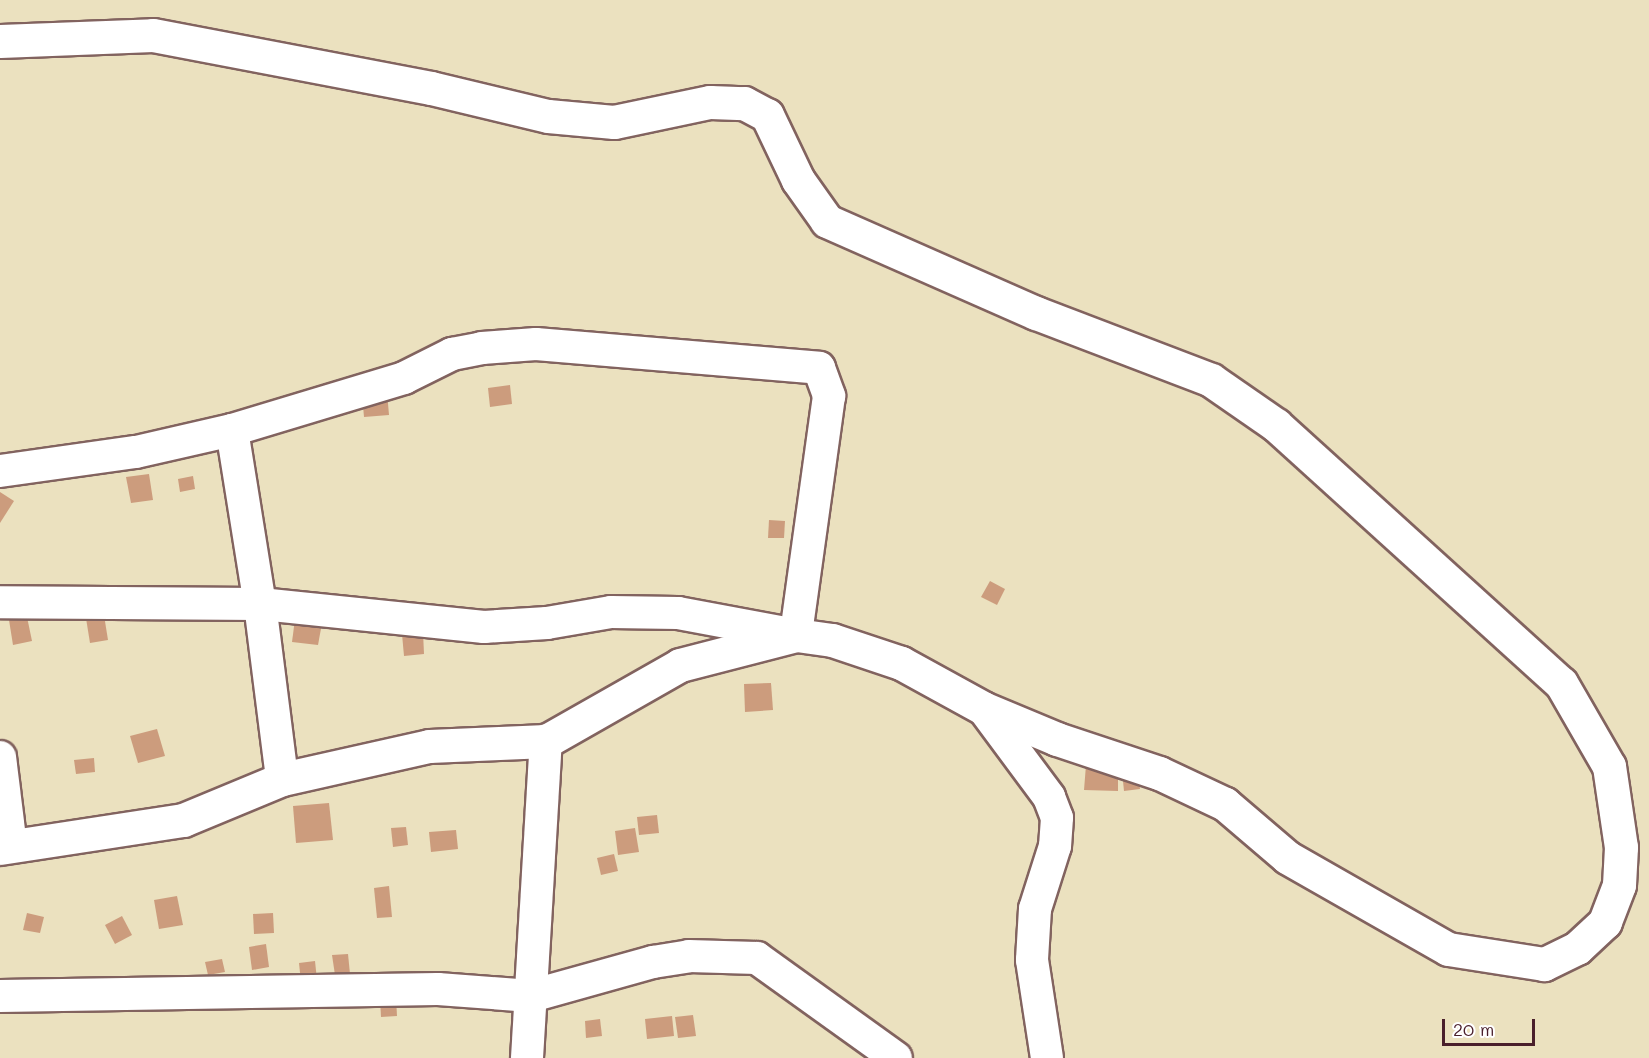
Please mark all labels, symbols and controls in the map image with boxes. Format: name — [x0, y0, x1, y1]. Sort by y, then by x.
scale bar — [1445, 1007, 1538, 1045]
text: 20 m — [1453, 1017, 1494, 1041]

